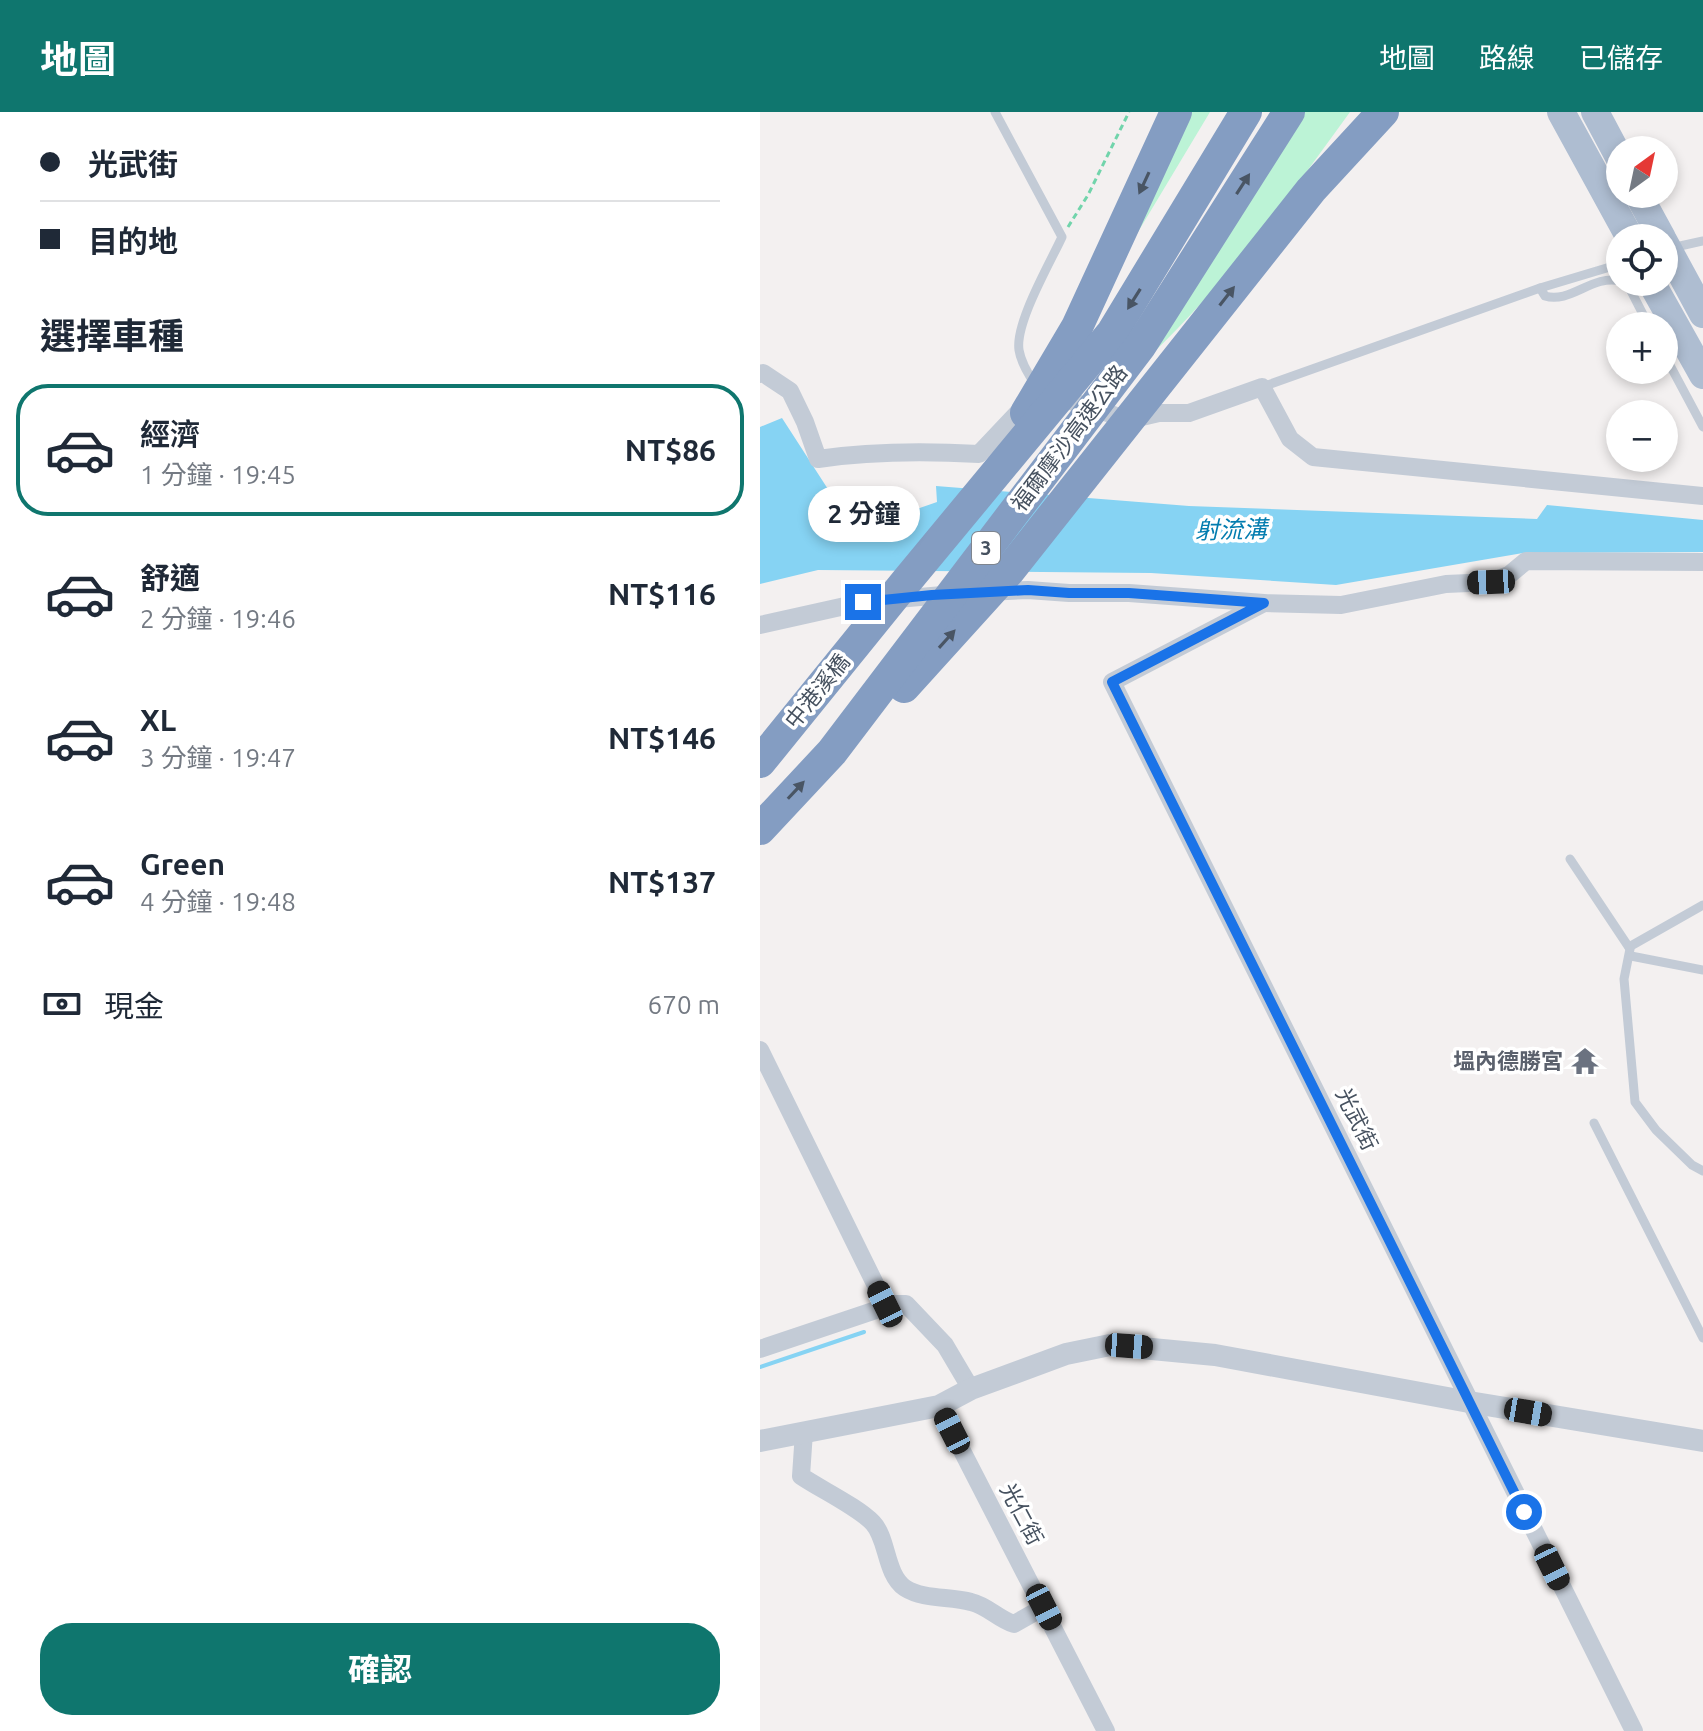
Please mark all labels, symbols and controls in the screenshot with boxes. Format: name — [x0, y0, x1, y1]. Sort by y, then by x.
text: 地圖 — [40, 38, 116, 80]
text: 地圖 — [1379, 42, 1435, 73]
text: 路線 — [1479, 42, 1535, 73]
text: 已儲存 — [1579, 42, 1663, 73]
north arrow — [1606, 136, 1678, 208]
map controls — [1606, 136, 1678, 472]
text: 光武街 — [88, 147, 178, 181]
one-way arrow — [1137, 171, 1151, 195]
one-way arrow — [1235, 174, 1250, 195]
text: 目的地 — [88, 224, 178, 258]
button: locate — [1606, 224, 1678, 296]
one-way arrow — [1219, 286, 1235, 306]
one-way arrow — [1127, 288, 1141, 310]
button: + — [1606, 312, 1678, 384]
text: 選擇車種 — [40, 315, 184, 356]
street label: 福爾摩沙高速公路 — [1006, 360, 1132, 516]
button: − — [1606, 400, 1678, 472]
icon: car — [44, 414, 116, 486]
text: 經濟 — [140, 417, 200, 451]
text: NT$86 — [625, 433, 716, 467]
text: 1 分鐘 · 19:45 — [140, 460, 296, 489]
callout: 2 分鐘 — [807, 486, 919, 542]
text: 2 分鐘 — [828, 499, 900, 528]
water label: 射流溝 — [1195, 515, 1270, 544]
road number: 3 — [972, 532, 1000, 564]
icon: car — [44, 558, 116, 630]
text: 舒適 — [140, 561, 200, 595]
car — [1467, 569, 1515, 595]
text: NT$116 — [608, 577, 716, 611]
route end — [845, 584, 881, 620]
text: 2 分鐘 · 19:46 — [140, 604, 296, 633]
one-way arrow — [938, 630, 956, 649]
street label: 中港溪橋 — [779, 649, 854, 733]
icon: car — [44, 702, 116, 774]
text: XL — [140, 703, 176, 737]
text: NT$146 — [608, 721, 716, 755]
text: 3 分鐘 · 19:47 — [140, 743, 296, 772]
one-way arrow — [786, 781, 804, 800]
icon: car — [44, 846, 116, 918]
text: Green — [140, 847, 225, 881]
text: NT$137 — [608, 865, 716, 899]
text: 4 分鐘 · 19:48 — [140, 887, 296, 916]
icon: cash — [40, 982, 84, 1026]
text: 現金 — [104, 989, 164, 1023]
text: 670 m — [648, 990, 720, 1019]
temple icon: 塭內德勝宮 — [1570, 1046, 1600, 1076]
place label: 塭內德勝宮 — [1453, 1048, 1563, 1073]
street label: 光武街 — [1332, 1084, 1383, 1154]
car — [864, 1277, 906, 1331]
car — [1104, 1332, 1154, 1360]
car — [1502, 1396, 1554, 1428]
car — [930, 1404, 974, 1458]
street label: 光仁街 — [996, 1479, 1049, 1549]
route start — [1506, 1494, 1542, 1530]
car — [1531, 1540, 1573, 1594]
car — [1022, 1580, 1066, 1634]
button: 確認 — [40, 1623, 720, 1715]

